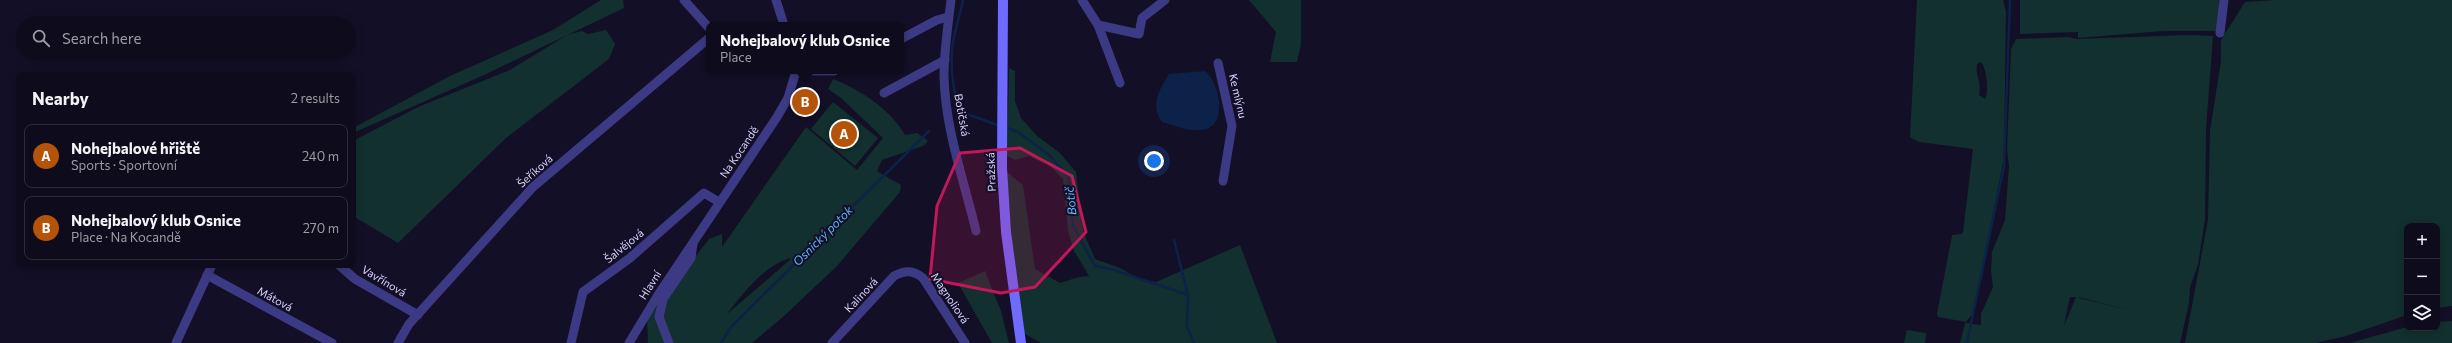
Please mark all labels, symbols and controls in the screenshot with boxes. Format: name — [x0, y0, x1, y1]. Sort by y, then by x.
search box — [16, 16, 356, 60]
popup — [706, 22, 904, 74]
icon: search — [30, 27, 52, 49]
text: Search here — [62, 29, 141, 47]
text: Nohejbalový klub Osnice — [720, 31, 890, 49]
text: Place — [720, 49, 752, 65]
street label: Ke mlýnu — [1227, 72, 1250, 119]
pin: B — [792, 87, 818, 117]
text: Nearby — [32, 88, 89, 109]
text: 2 results — [291, 90, 340, 106]
street label: Botičská — [952, 93, 973, 137]
pin: A — [831, 119, 857, 149]
street label: Na Kocandě — [717, 123, 761, 180]
text: Nohejbalové hřiště — [71, 139, 200, 157]
text: A — [41, 148, 51, 164]
text: 240 m — [302, 148, 339, 164]
street label: Šeříková — [514, 151, 555, 190]
your location — [1144, 151, 1164, 171]
street label: Pražská — [983, 152, 998, 192]
text: Sports · Sportovní — [71, 157, 177, 173]
water label: Botič — [1061, 185, 1078, 216]
water label: Osnický potok — [790, 202, 855, 268]
text: Nohejbalový klub Osnice — [71, 211, 241, 229]
text: B — [42, 220, 50, 236]
text: 270 m — [303, 220, 339, 236]
map controls — [2404, 223, 2440, 331]
button: + — [2404, 223, 2440, 259]
street label: Šalvějová — [601, 225, 646, 265]
text: Place · Na Kocandě — [71, 229, 181, 245]
button: − — [2404, 259, 2440, 295]
street label: Vavřínová — [360, 262, 409, 299]
street label: Hlavní — [636, 267, 664, 302]
street label: Magnoliová — [929, 270, 972, 326]
street label: Kalinová — [841, 275, 880, 315]
street label: Mátová — [255, 284, 295, 314]
button: layers — [2404, 295, 2440, 331]

